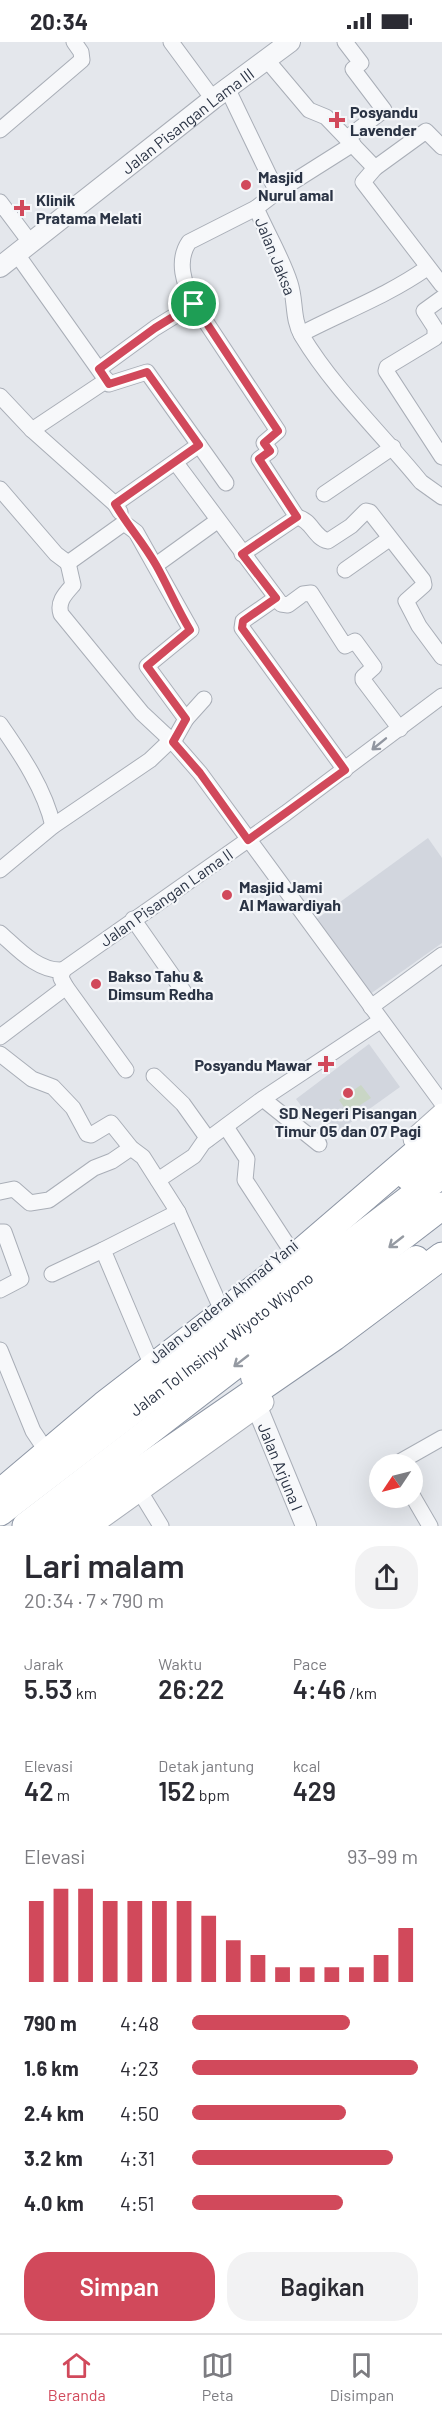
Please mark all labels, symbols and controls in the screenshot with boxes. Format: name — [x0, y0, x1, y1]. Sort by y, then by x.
text: 20:34 — [30, 8, 88, 34]
street label: Jalan Pisangan Lama III — [117, 63, 257, 177]
place label: Posyandu Lavender — [350, 102, 418, 139]
marker: Posyandu Lavender — [328, 111, 346, 129]
place label: Masjid Nurul amal — [258, 167, 334, 204]
marker: Masjid Nurul amal — [239, 178, 253, 192]
place label: Klinik Pratama Melati — [36, 190, 142, 227]
marker: Klinik Pratama Melati — [13, 199, 31, 217]
street label: Jalan Jaksa — [252, 214, 300, 298]
pin — [168, 278, 219, 329]
icon: arrive — [177, 287, 210, 320]
one-way arrow — [372, 737, 387, 751]
street label: Jalan Pisangan Lama II — [96, 844, 236, 950]
place label: Masjid Jami Al Mawardiyah — [239, 877, 341, 914]
marker: Masjid Jami Al Mawardiyah — [220, 888, 234, 902]
place label: Bakso Tahu & Dimsum Redha — [108, 966, 213, 1003]
marker: Bakso Tahu & Dimsum Redha — [89, 977, 103, 991]
place label: Posyandu Mawar — [194, 1055, 312, 1074]
marker: Posyandu Mawar — [317, 1055, 335, 1073]
marker: SD Negeri Pisangan Timur 05 dan 07 Pagi — [341, 1086, 355, 1100]
place label: SD Negeri Pisangan Timur 05 dan 07 Pagi — [275, 1103, 421, 1140]
street label: Jalan Jenderal Ahmad Yani — [145, 1235, 301, 1367]
one-way arrow — [388, 1235, 404, 1248]
street label: Jalan Tol Insinyur Wiyoto Wiyono — [126, 1267, 316, 1419]
one-way arrow — [233, 1354, 249, 1367]
street label: Jalan Arjuna I — [255, 1419, 308, 1513]
north arrow — [369, 1454, 423, 1508]
map controls — [369, 1454, 423, 1508]
text: Lari malam — [24, 1545, 185, 1585]
button: share — [355, 1546, 418, 1609]
text: 20:34 · 7 × 790 m — [24, 1588, 164, 1612]
text: Jarak — [24, 1654, 63, 1673]
text: Waktu — [158, 1654, 202, 1673]
text: Pace — [293, 1654, 327, 1673]
text: 5.53 — [24, 1673, 72, 1704]
text: 26:22 — [158, 1673, 224, 1704]
text: 4:46 — [293, 1673, 346, 1704]
text: km — [72, 1683, 97, 1702]
text: /km — [346, 1683, 377, 1702]
text: Elevasi — [24, 1756, 73, 1775]
text: Detak jantung — [158, 1756, 254, 1775]
text: kcal — [293, 1756, 321, 1775]
text: 42 — [24, 1775, 54, 1806]
text: 152 — [158, 1775, 196, 1806]
text: 429 — [293, 1775, 336, 1806]
text: m — [54, 1785, 70, 1804]
text: bpm — [196, 1785, 230, 1804]
text: Elevasi — [24, 1844, 85, 1868]
text: 93–99 m — [347, 1844, 418, 1868]
text: 790 m — [24, 2011, 77, 2035]
text: 4:48 — [120, 2011, 159, 2035]
text: 1.6 km — [24, 2056, 79, 2080]
text: 4:23 — [120, 2056, 159, 2080]
text: 2.4 km — [24, 2101, 84, 2125]
text: 4:50 — [120, 2101, 159, 2125]
text: 3.2 km — [24, 2146, 83, 2170]
text: 4:31 — [120, 2146, 155, 2170]
text: 4.0 km — [24, 2191, 84, 2215]
text: 4:51 — [120, 2191, 155, 2215]
button: Simpan — [24, 2252, 215, 2321]
button: Bagikan — [227, 2252, 418, 2321]
tab: Beranda — [48, 2349, 106, 2404]
tab: Peta — [201, 2349, 234, 2404]
tab: Disimpan — [330, 2349, 394, 2404]

